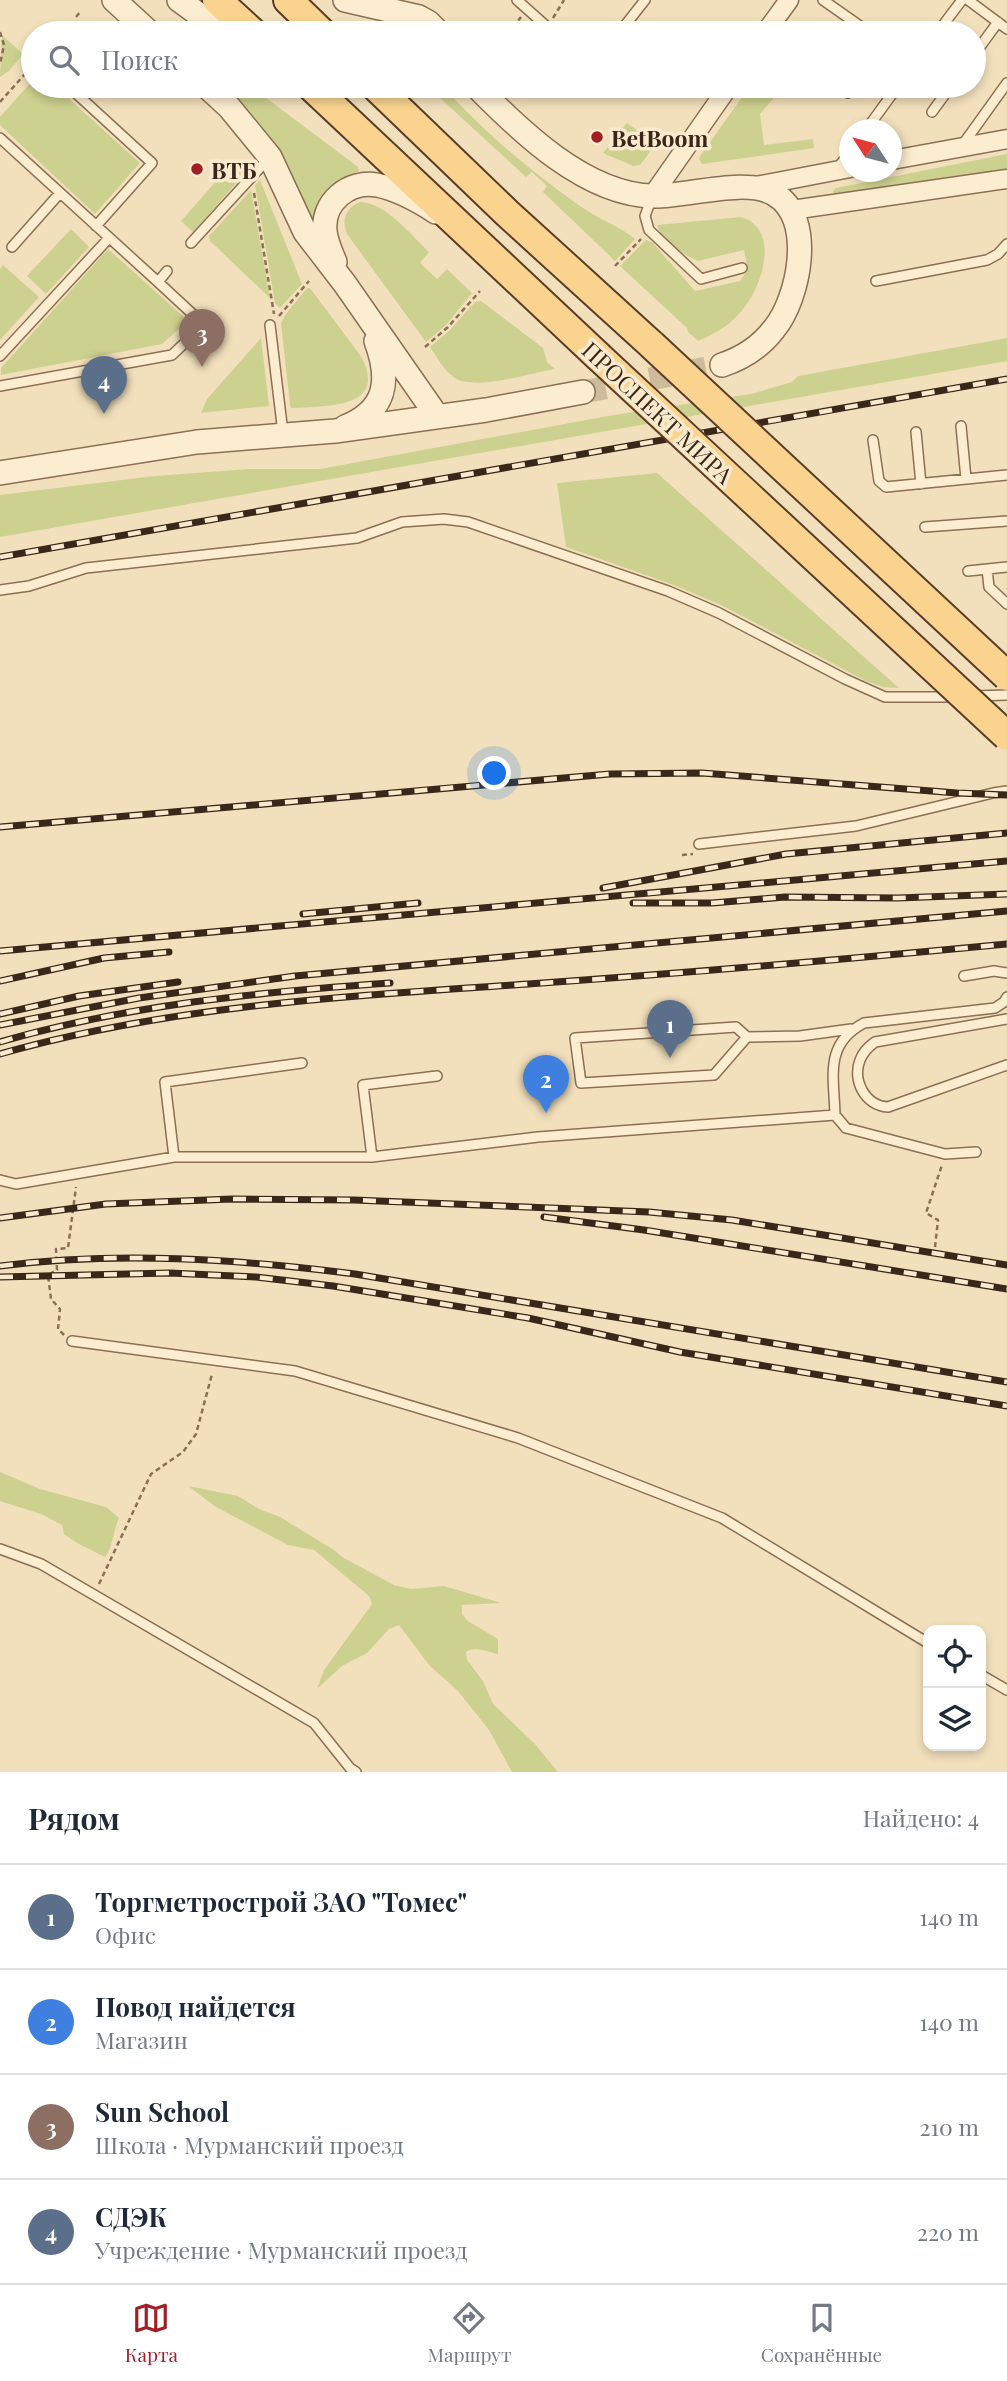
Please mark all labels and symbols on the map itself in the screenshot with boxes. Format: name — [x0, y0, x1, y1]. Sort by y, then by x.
north arrow — [839, 119, 902, 182]
place label: BetBoom — [611, 122, 709, 153]
marker: BetBoom — [589, 129, 605, 145]
place label: ВТБ — [211, 154, 257, 185]
marker: ВТБ — [189, 161, 205, 177]
pin: 3 — [179, 309, 225, 367]
street label: ПРОСПЕКТ МИРА — [576, 334, 740, 490]
pin: 4 — [81, 356, 127, 414]
your location — [477, 756, 511, 790]
pin: 1 — [647, 1000, 693, 1058]
pin: 2 — [523, 1055, 569, 1113]

